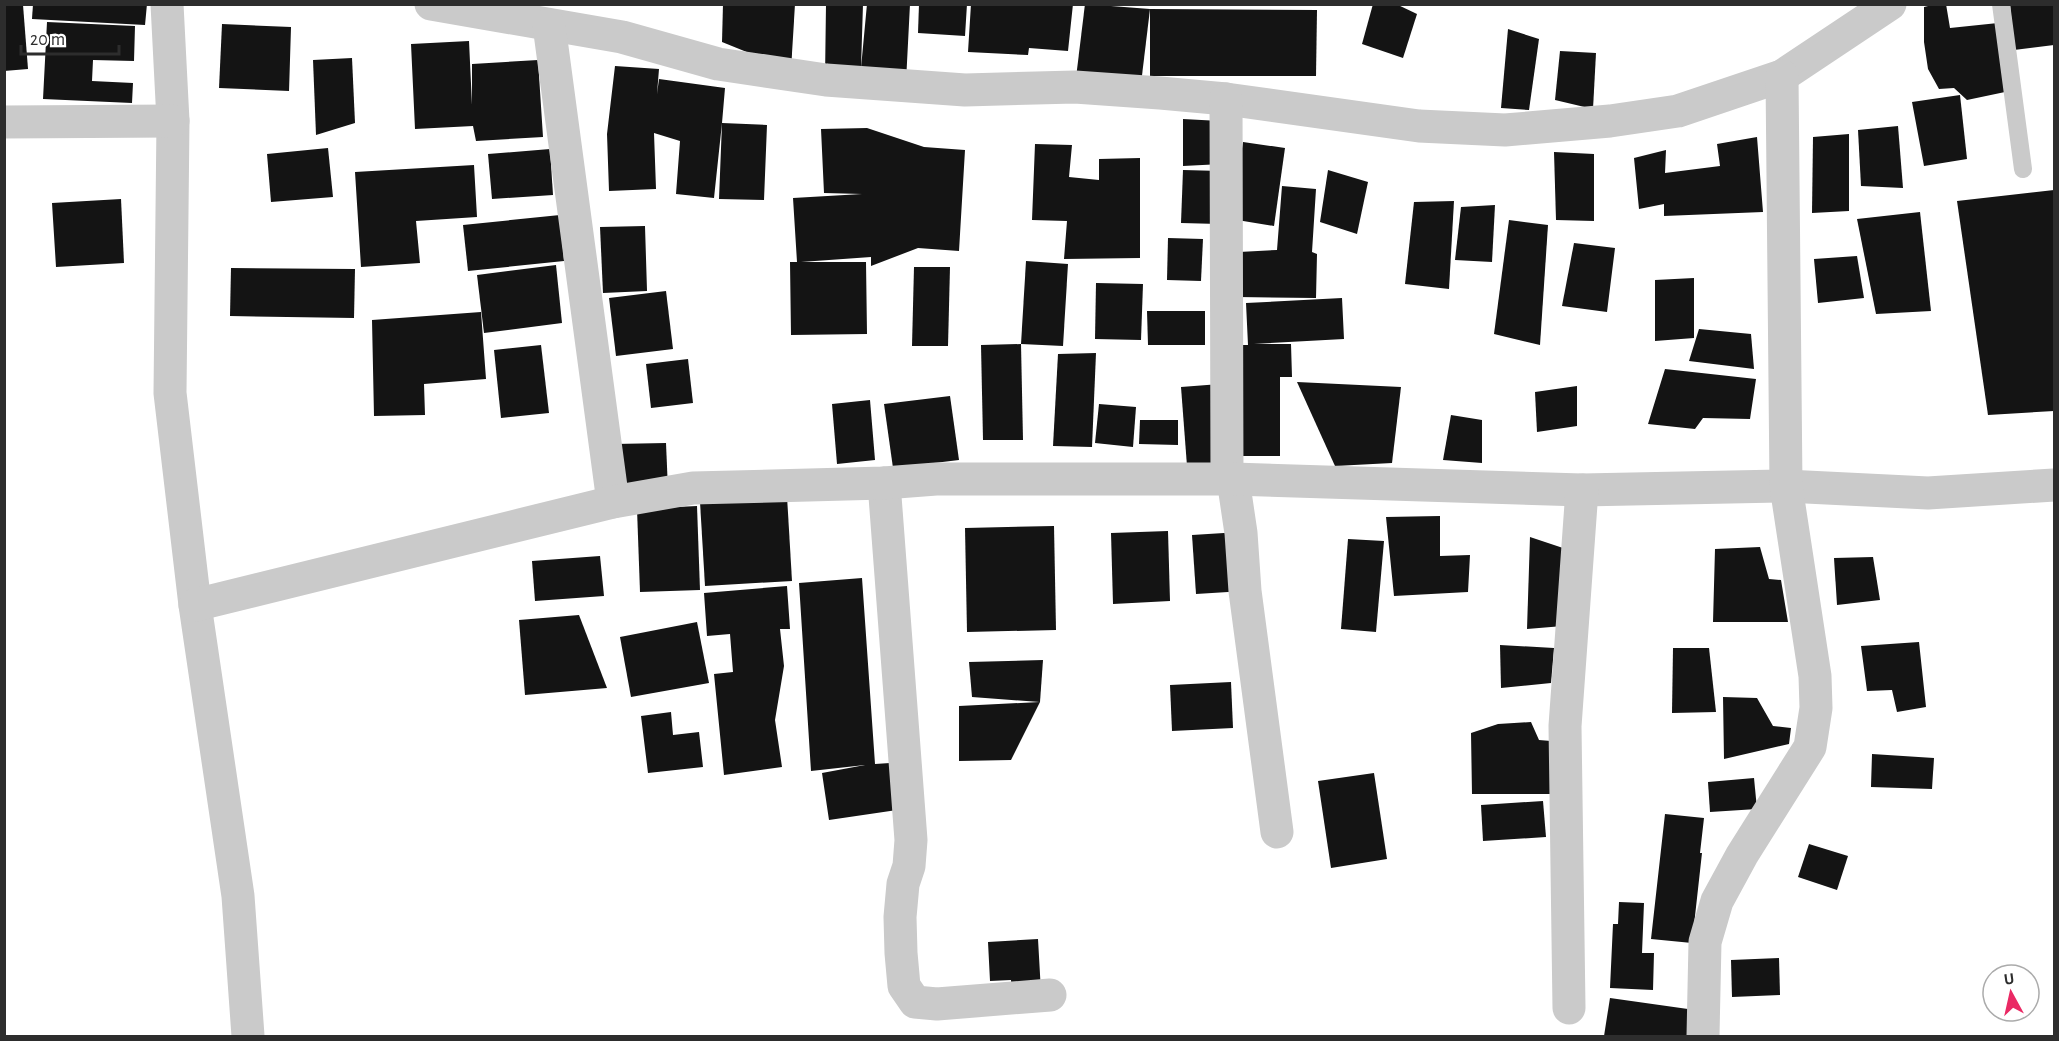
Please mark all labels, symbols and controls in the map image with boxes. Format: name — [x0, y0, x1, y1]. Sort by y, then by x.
scale bar — [21, 18, 118, 56]
text: 20 m — [30, 31, 65, 49]
north arrow — [1981, 963, 2041, 1023]
text: U — [2003, 971, 2015, 988]

